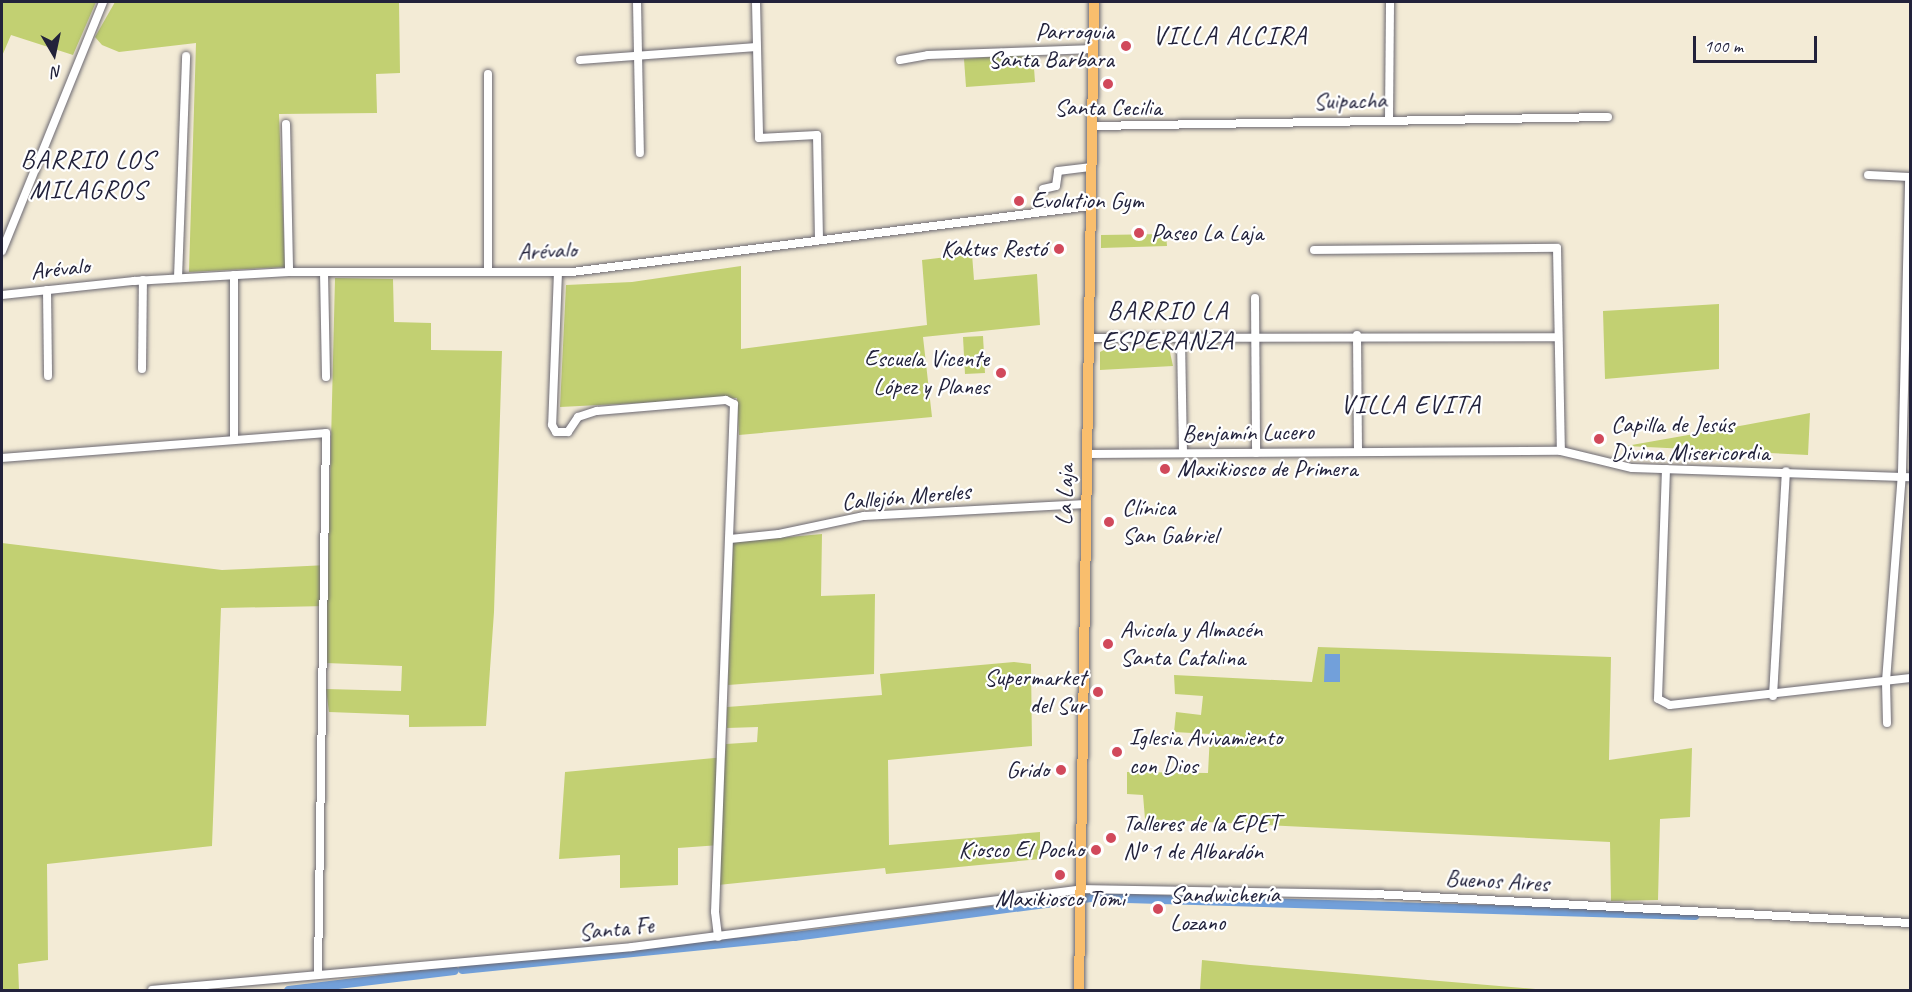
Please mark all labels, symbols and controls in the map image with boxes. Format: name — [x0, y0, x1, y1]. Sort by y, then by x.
place label: Parroquia Santa Barbara — [988, 18, 1114, 74]
district label: VILLA ALCIRA — [1154, 20, 1306, 52]
north arrow — [24, 24, 84, 84]
scale bar — [1696, 24, 1820, 62]
text: 100 m — [1704, 35, 1743, 57]
marker: Parroquia Santa Barbara — [1119, 39, 1133, 53]
text: N — [50, 61, 63, 82]
marker: Santa Cecilia — [1101, 77, 1115, 91]
street label: Suipacha — [1313, 86, 1387, 116]
place label: Santa Cecilia — [1054, 94, 1162, 122]
district label: BARRIO LOS MILAGROS — [22, 144, 154, 206]
place label: Evolution Gym — [1031, 187, 1145, 215]
marker: Evolution Gym — [1012, 194, 1026, 208]
place label: Paseo La Laja — [1151, 219, 1264, 247]
marker: Paseo La Laja — [1132, 226, 1146, 240]
place label: Kaktus Restó — [941, 235, 1047, 263]
street label: Arévalo — [517, 236, 577, 266]
marker: Kaktus Restó — [1052, 242, 1066, 256]
street label: Arévalo — [29, 252, 91, 286]
district label: BARRIO LA ESPERANZA — [1102, 295, 1234, 356]
place label: Escuela Vicente López y Planes — [864, 345, 989, 401]
marker: Escuela Vicente López y Planes — [994, 366, 1008, 380]
district label: VILLA EVITA — [1341, 389, 1481, 421]
place label: Capilla de Jesús Divina Misericordia — [1611, 411, 1770, 467]
street label: Benjamín Lucero — [1182, 417, 1314, 449]
marker: Capilla de Jesús Divina Misericordia — [1592, 432, 1606, 446]
place label: Maxikiosco de Primera — [1177, 455, 1359, 483]
marker: Maxikiosco de Primera — [1158, 462, 1172, 476]
street label: La Laja — [1050, 464, 1080, 526]
street label: Callejón Mereles — [840, 477, 972, 517]
place label: Clínica San Gabriel — [1122, 494, 1218, 550]
marker: Clínica San Gabriel — [1100, 513, 1118, 531]
place label: Avicola y Almacén Santa Catalina — [1120, 616, 1264, 672]
marker: Avicola y Almacén Santa Catalina — [1101, 637, 1115, 651]
place label: Supermarket del Sur — [984, 664, 1086, 720]
marker: Supermarket del Sur — [1091, 685, 1105, 699]
place label: Iglesia Avivamiento con Dios — [1129, 724, 1282, 780]
marker: Iglesia Avivamiento con Dios — [1110, 745, 1124, 759]
place label: Grido — [1006, 756, 1049, 784]
marker: Grido — [1054, 763, 1068, 777]
place label: Talleres de la EPET Nº 1 de Albardón — [1123, 810, 1280, 866]
marker: Talleres de la EPET Nº 1 de Albardón — [1104, 831, 1118, 845]
place label: Kiosco El Pocho — [959, 836, 1084, 864]
marker: Kiosco El Pocho — [1089, 843, 1103, 857]
street label: Buenos Aires — [1445, 864, 1549, 898]
marker: Maxikiosco Tomi — [1053, 868, 1067, 882]
place label: Sandwichería Lozano — [1170, 881, 1280, 937]
place label: Maxikiosco Tomi — [996, 885, 1124, 913]
marker: Sandwichería Lozano — [1151, 902, 1165, 916]
street label: Santa Fe — [577, 911, 655, 947]

